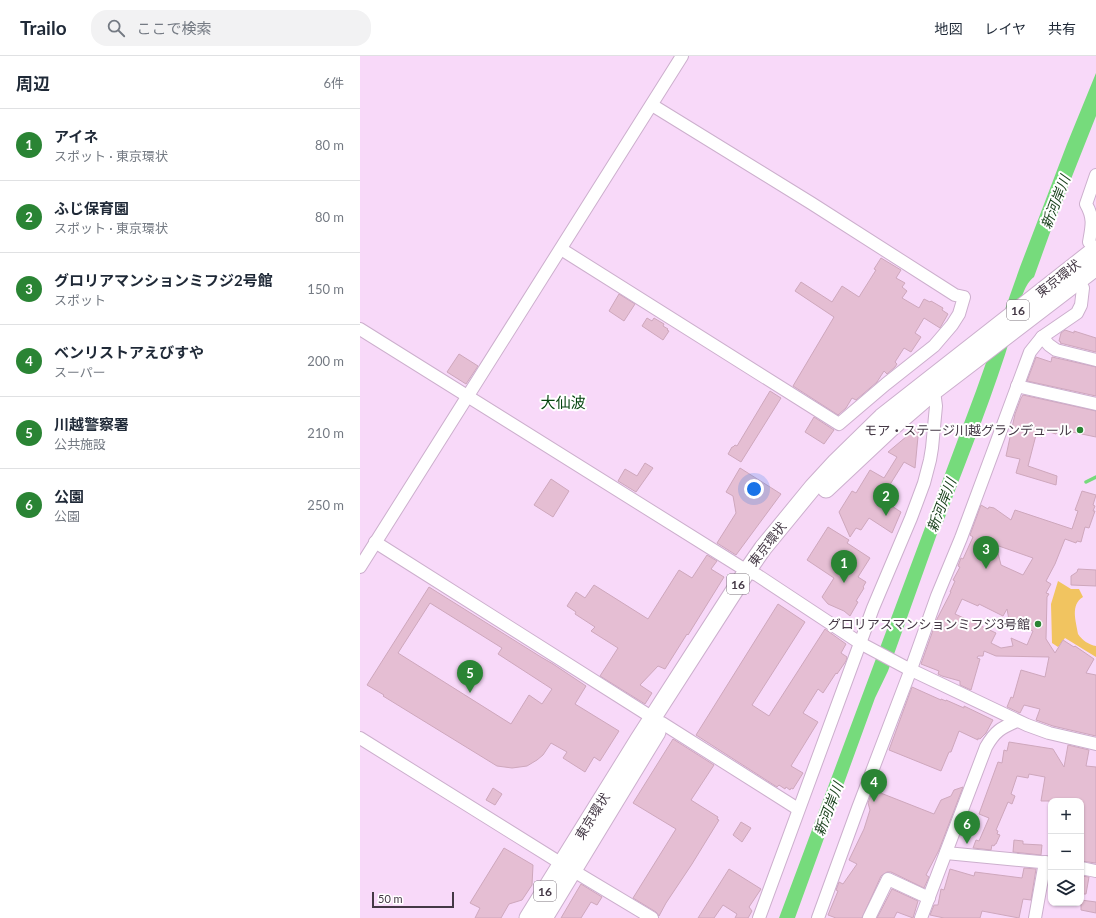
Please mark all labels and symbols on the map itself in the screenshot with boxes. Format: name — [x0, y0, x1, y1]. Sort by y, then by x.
water label: 新河岸川 — [1037, 171, 1074, 231]
street label: 東京環状 — [1033, 256, 1083, 300]
road number: 16 — [1007, 300, 1029, 320]
district label: 大仙波 — [540, 393, 586, 411]
place label: モア・ステージ川越グランデュール — [864, 422, 1072, 438]
marker: モア・ステージ川越グランデュール — [1075, 425, 1085, 435]
water label: 新河岸川 — [923, 474, 960, 534]
your location — [744, 479, 764, 499]
pin: 2 — [873, 483, 899, 516]
street label: 東京環状 — [745, 519, 789, 569]
pin: 3 — [973, 536, 999, 569]
pin: 1 — [831, 550, 857, 583]
road number: 16 — [727, 574, 749, 594]
place label: グロリアスマンションミフジ3号館 — [828, 616, 1030, 632]
marker: グロリアスマンションミフジ3号館 — [1033, 619, 1043, 629]
pin: 5 — [457, 660, 483, 693]
pin: 4 — [861, 769, 887, 802]
water label: 新河岸川 — [810, 778, 847, 838]
street label: 東京環状 — [571, 790, 613, 842]
pin: 6 — [954, 811, 980, 844]
road number: 16 — [534, 881, 556, 901]
scale bar — [372, 890, 454, 909]

